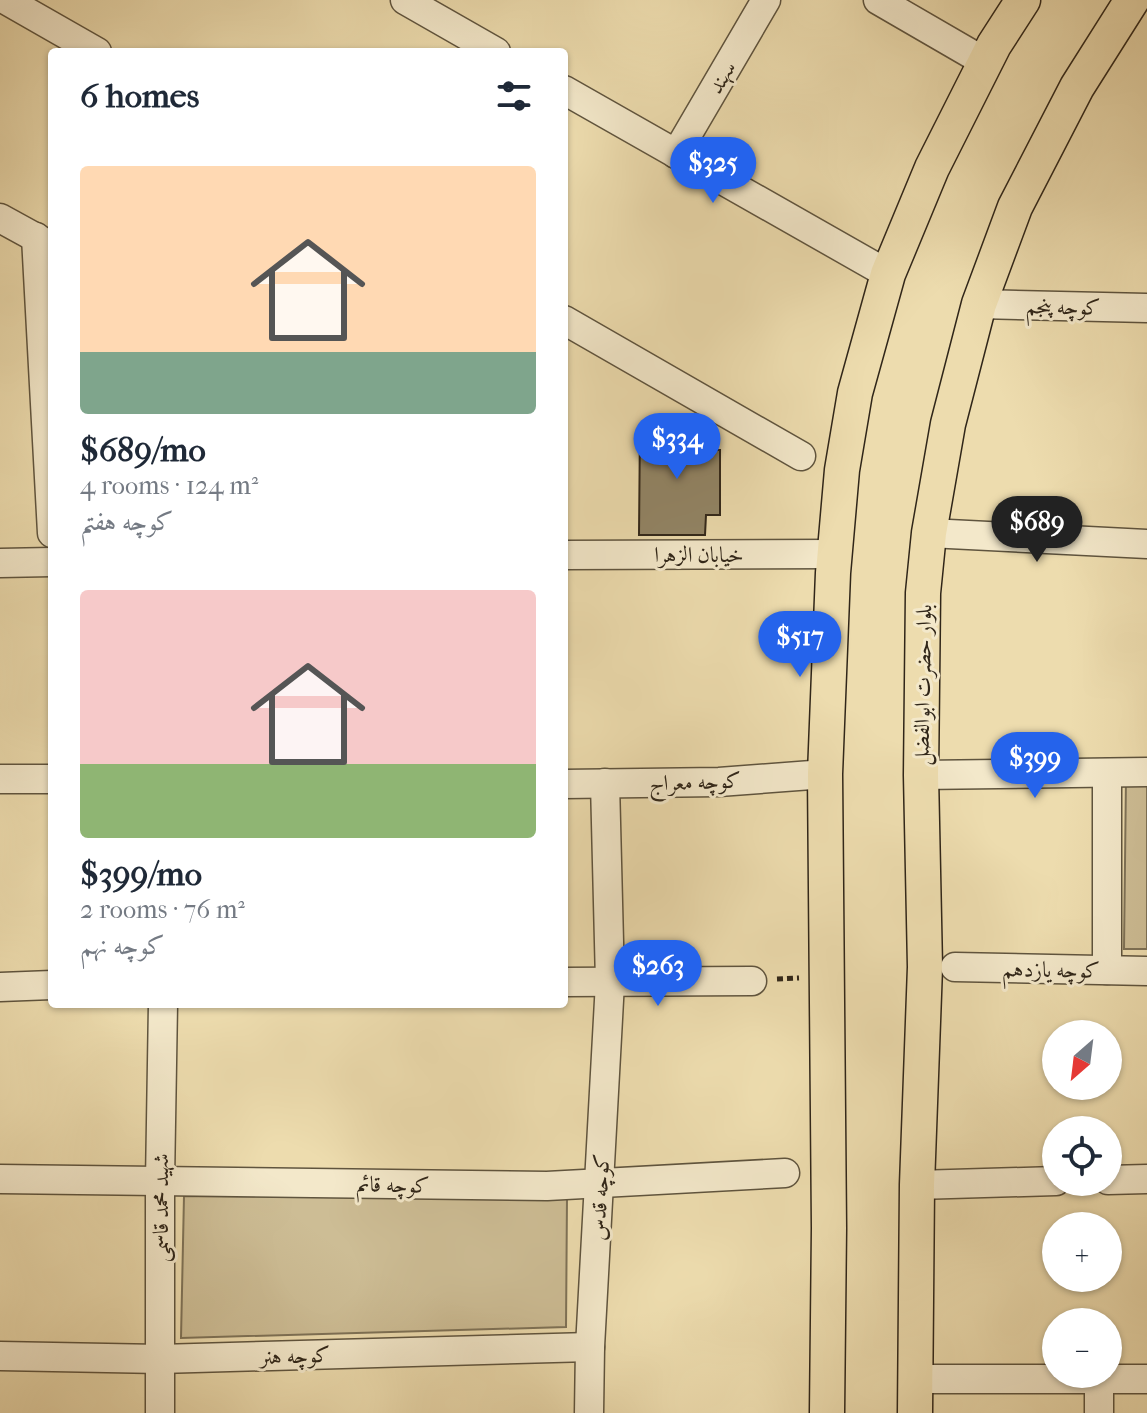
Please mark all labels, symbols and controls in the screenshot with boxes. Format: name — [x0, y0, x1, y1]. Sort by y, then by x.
street label: سهند — [702, 57, 742, 99]
icon: filters — [492, 74, 536, 118]
text: 6 homes — [80, 76, 199, 116]
pin: $325 — [666, 137, 760, 205]
text: $325 — [688, 147, 738, 178]
icon: home — [236, 218, 380, 362]
street label: کوچه پنجم — [1025, 293, 1101, 328]
pin: $334 — [630, 413, 724, 481]
text: $334 — [652, 423, 702, 454]
text: $689/mo — [80, 430, 206, 470]
text: 4 rooms · 124 m² — [80, 470, 258, 501]
pin: $689 — [990, 496, 1084, 564]
text: کوچه هفتم — [80, 506, 173, 537]
text: $689 — [1009, 506, 1065, 537]
street label: خیابان الزهرا — [654, 542, 744, 569]
street label: بلوار حضرت ابوالفضل — [909, 604, 939, 766]
pin: $517 — [753, 611, 847, 679]
text: $517 — [776, 621, 824, 652]
icon: home — [236, 642, 380, 786]
pin: $399 — [988, 732, 1082, 800]
text: $399 — [1009, 742, 1061, 773]
street label: کوچه معراج — [649, 767, 742, 803]
text: $399/mo — [80, 854, 202, 894]
text: 2 rooms · 76 m² — [80, 894, 245, 925]
text: کوچه نهم — [80, 930, 165, 961]
pin: $263 — [611, 940, 705, 1008]
text: $263 — [632, 950, 684, 981]
street label: کوچه یازدهم — [1002, 956, 1100, 991]
north arrow — [1042, 1020, 1122, 1100]
map controls — [1042, 1020, 1122, 1388]
button: locate — [1042, 1116, 1122, 1196]
street label: شهید محمد قاسمی — [148, 1153, 176, 1263]
street label: کوچه قدس — [585, 1153, 617, 1241]
street label: کوچه قائم — [356, 1171, 430, 1205]
button: + — [1042, 1212, 1122, 1292]
button: − — [1042, 1308, 1122, 1388]
street label: کوچه هنر — [257, 1342, 331, 1372]

